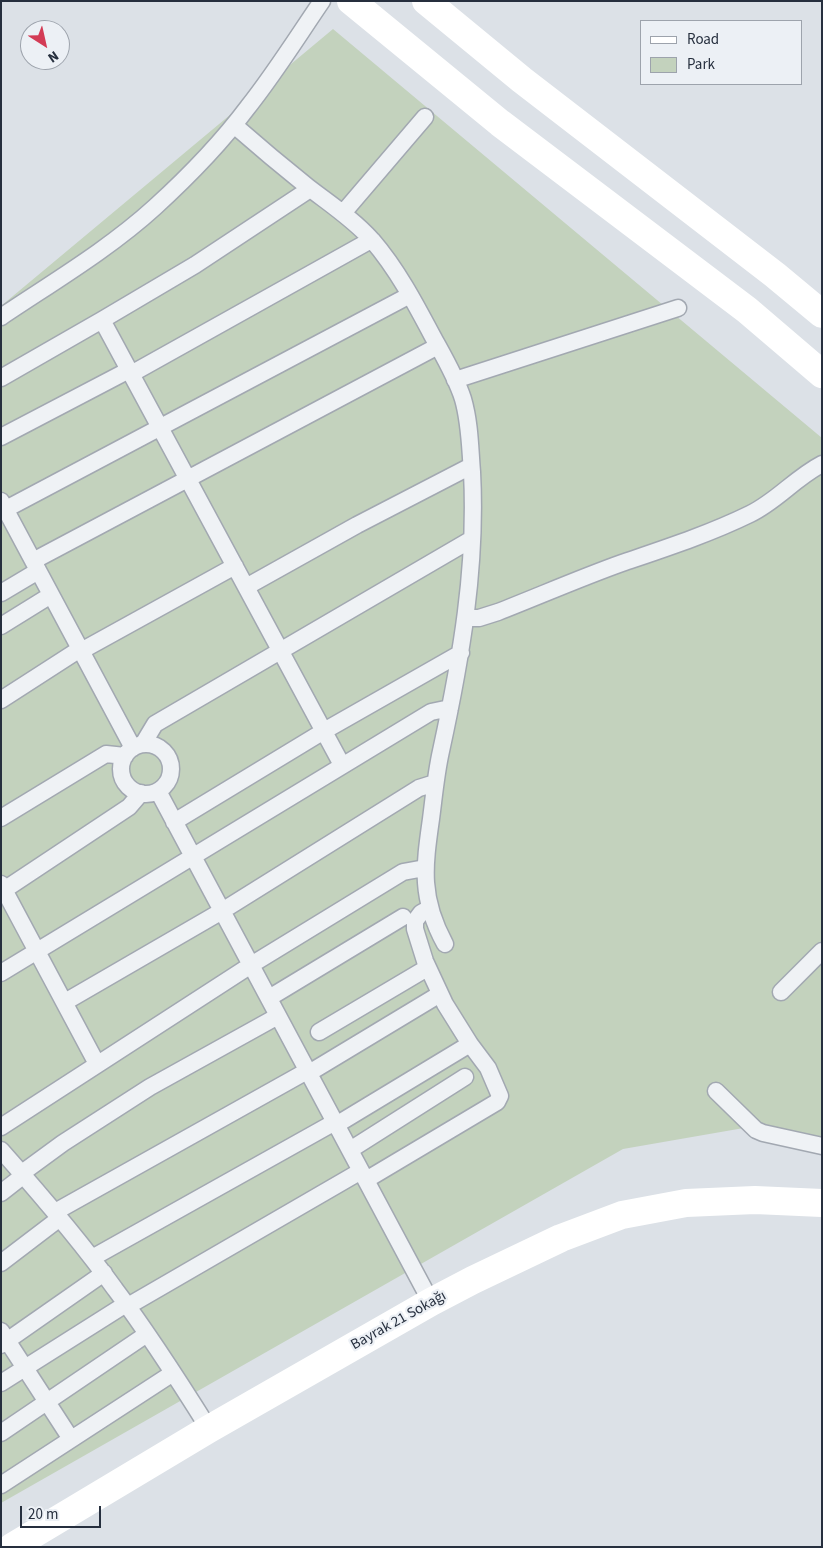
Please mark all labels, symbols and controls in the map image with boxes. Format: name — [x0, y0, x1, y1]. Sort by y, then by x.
north arrow — [20, 20, 70, 70]
legend — [640, 20, 803, 85]
text: Road — [687, 29, 719, 50]
text: N — [43, 46, 63, 67]
text: Park — [687, 54, 715, 75]
street label: Bayrak 21 Sokağı — [348, 1287, 450, 1355]
scale bar — [22, 1496, 104, 1528]
text: 20 m — [28, 1504, 58, 1525]

